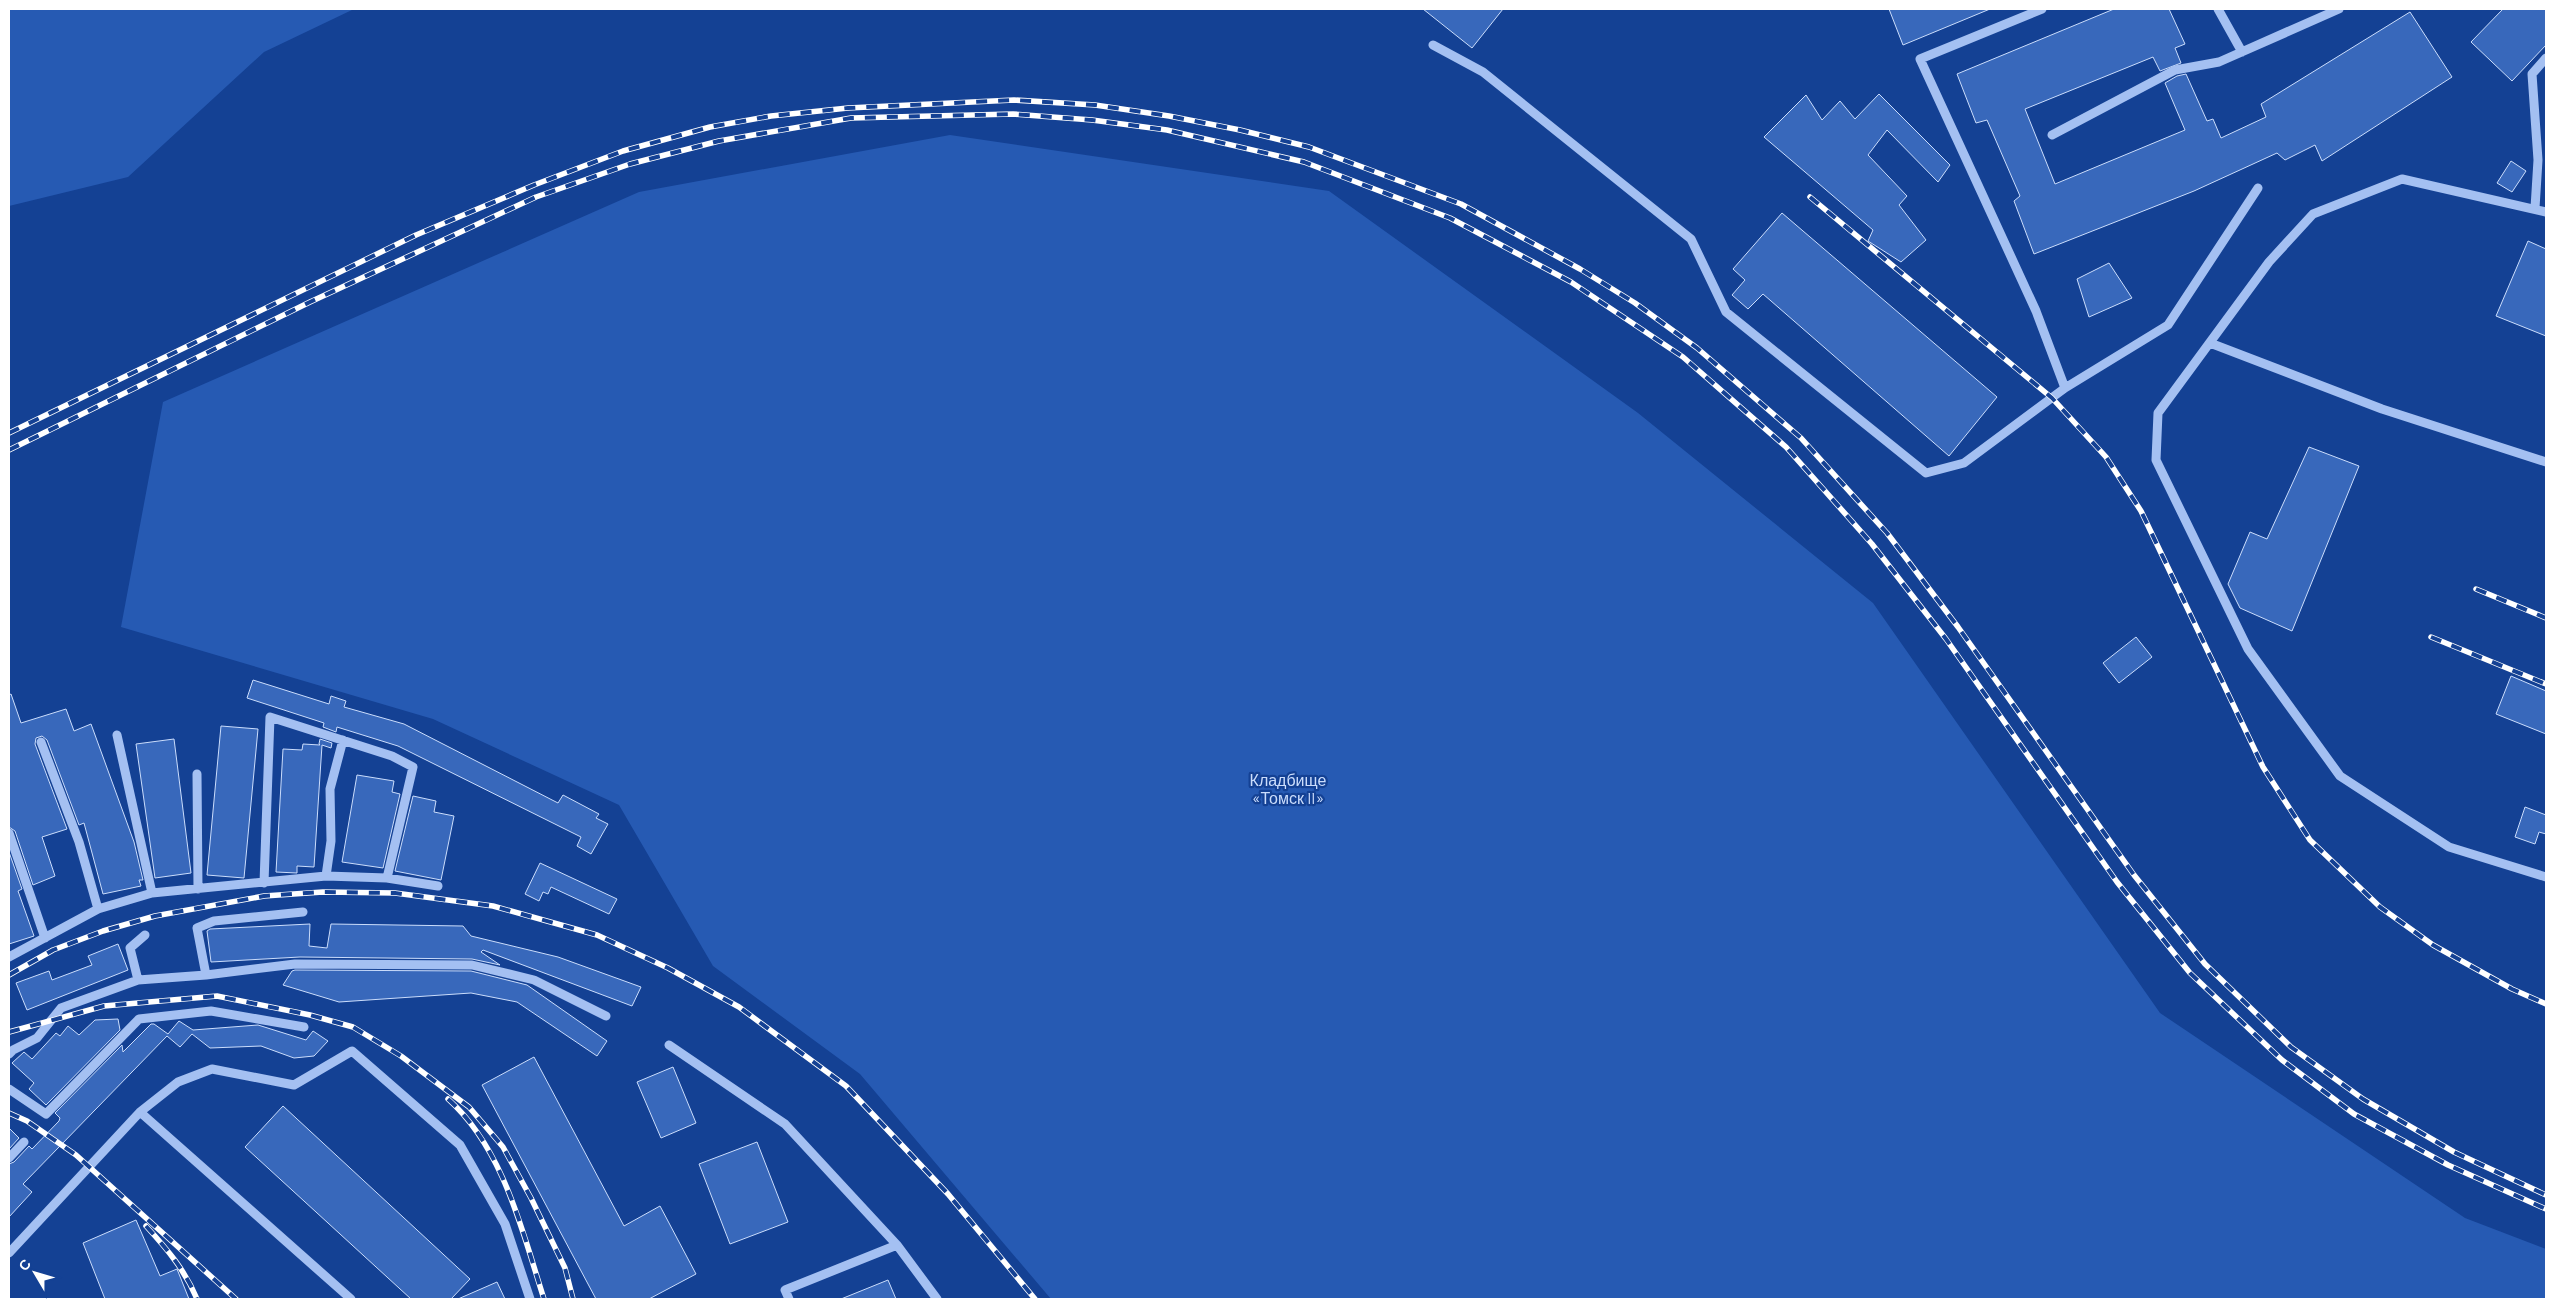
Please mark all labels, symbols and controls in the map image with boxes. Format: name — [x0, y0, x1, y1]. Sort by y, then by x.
park label: Кладбище «Томск II» — [1250, 770, 1327, 807]
north arrow — [10, 1248, 60, 1298]
text: С — [15, 1255, 34, 1274]

